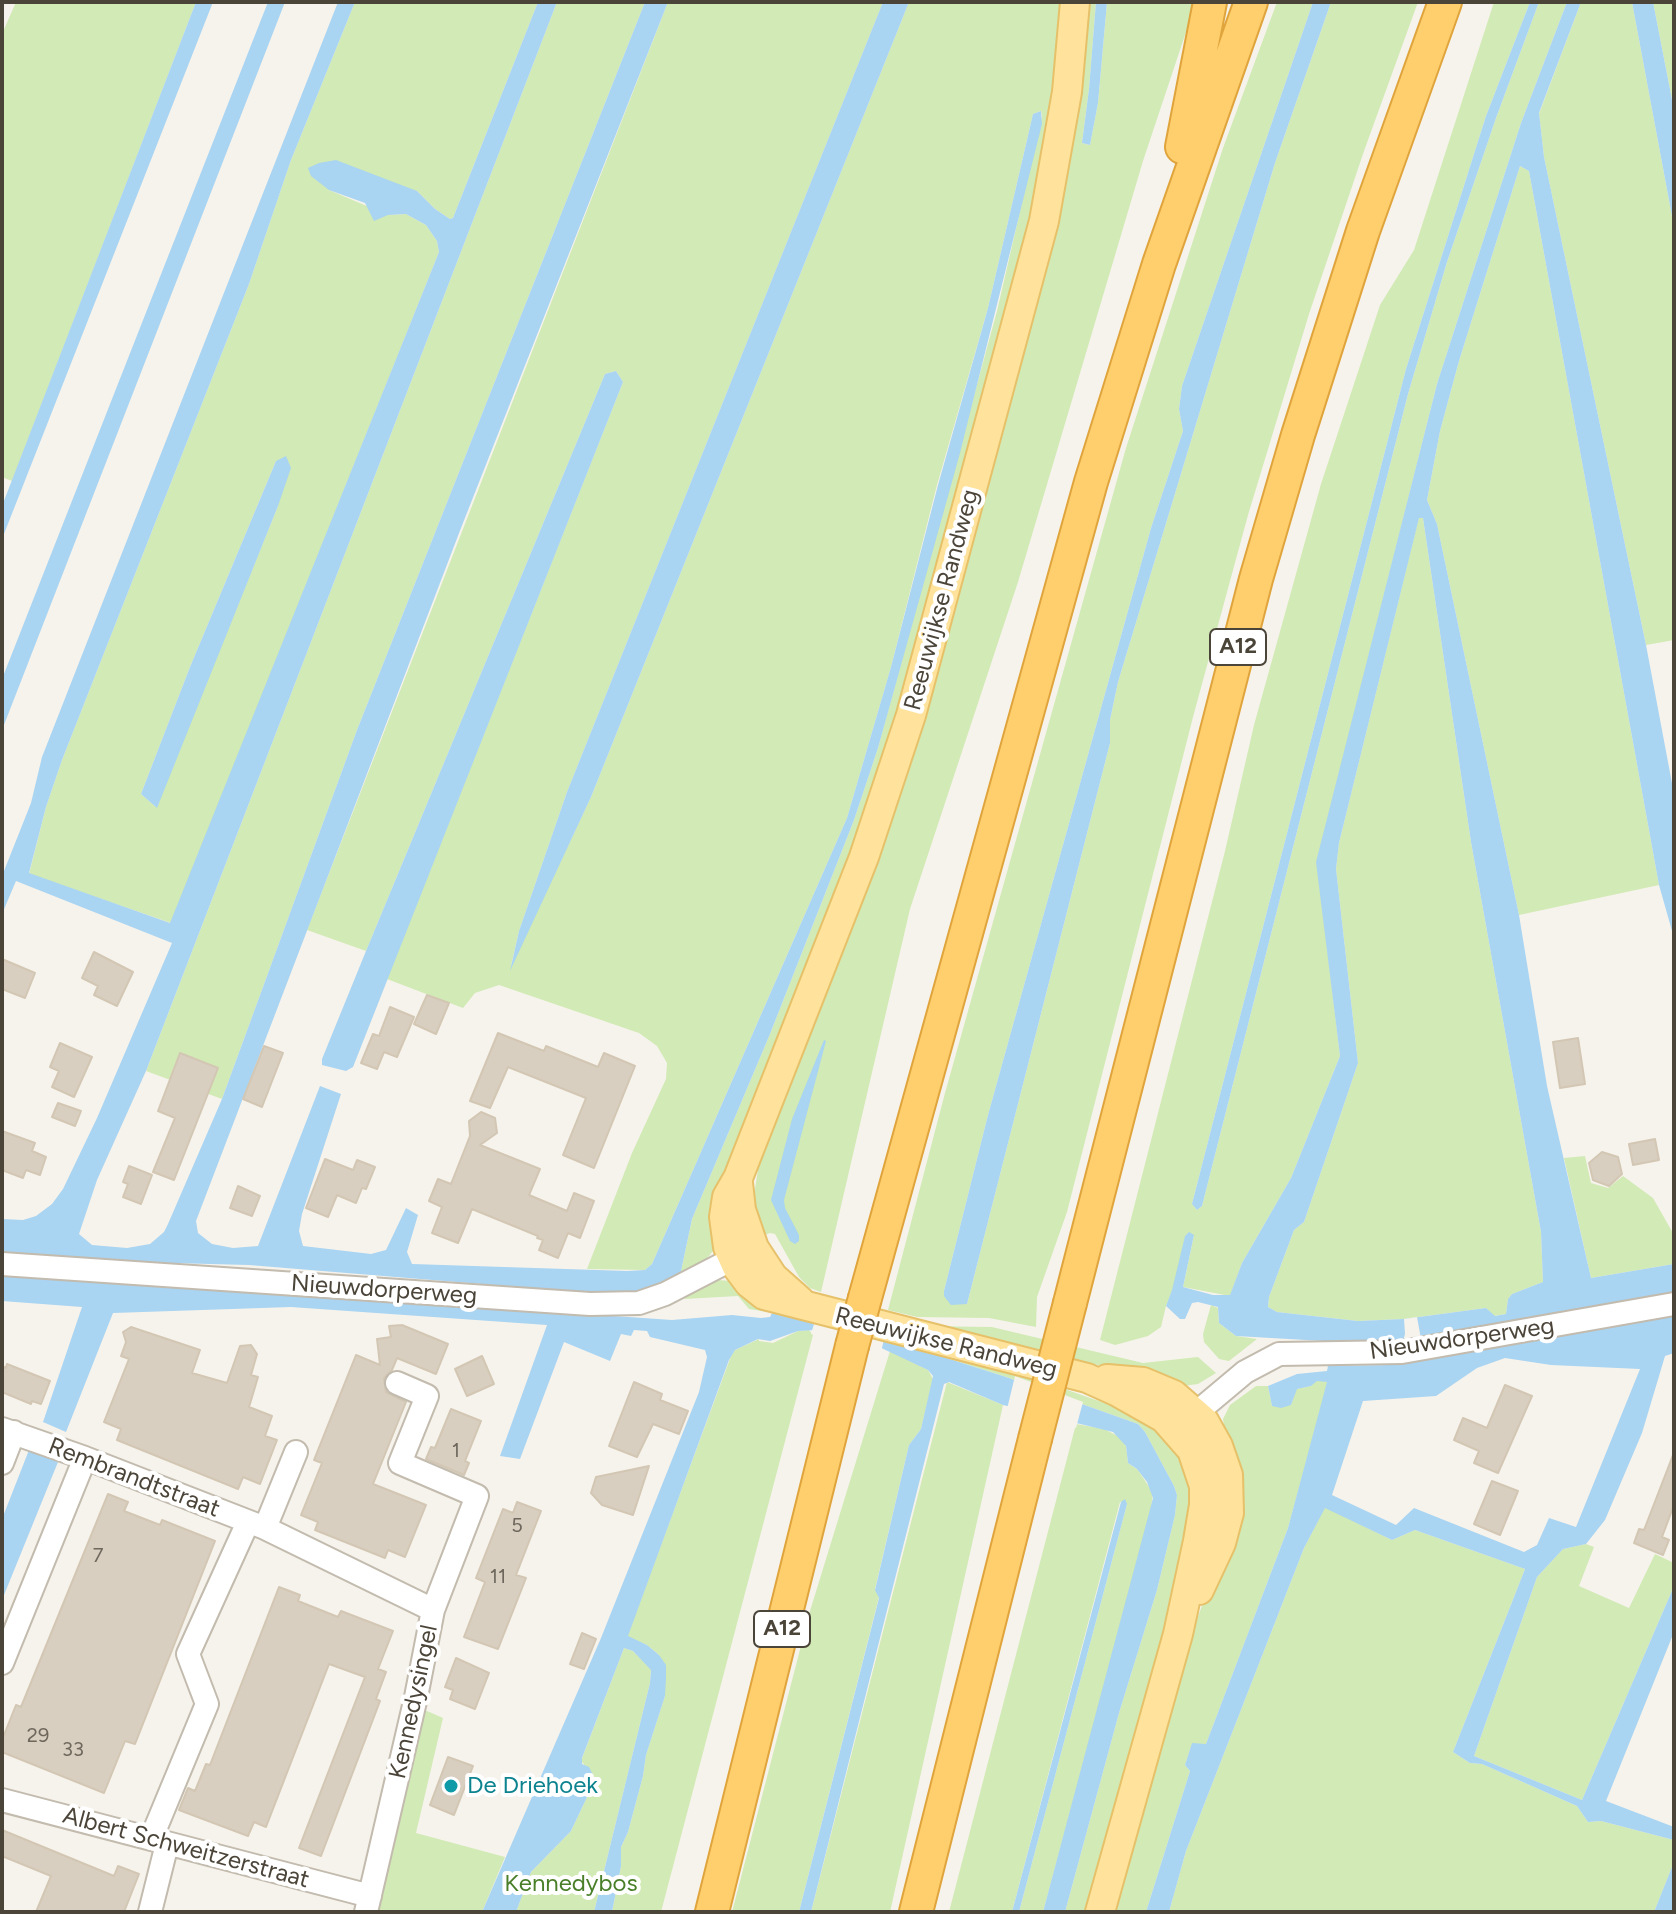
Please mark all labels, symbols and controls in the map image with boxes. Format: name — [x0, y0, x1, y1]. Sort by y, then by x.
street label: Reeuwijkse Randweg — [899, 486, 985, 714]
road number: A12 — [1210, 629, 1266, 665]
street label: Nieuwdorperweg — [290, 1269, 478, 1311]
street label: Reeuwijkse Randweg — [832, 1301, 1060, 1385]
street label: Nieuwdorperweg — [1368, 1312, 1556, 1366]
street label: Rembrandtstraat — [44, 1432, 224, 1524]
house number: 1 — [452, 1439, 460, 1463]
house number: 5 — [511, 1514, 523, 1538]
house number: 7 — [93, 1544, 103, 1568]
house number: 11 — [490, 1565, 506, 1589]
road number: A12 — [754, 1611, 810, 1647]
street label: Kennedysingel — [384, 1622, 444, 1782]
house number: 29 — [27, 1724, 49, 1748]
house number: 33 — [62, 1738, 84, 1762]
place label: De Driehoek — [467, 1772, 598, 1800]
marker: De Driehoek — [442, 1777, 460, 1795]
street label: Albert Schweitzerstraat — [60, 1801, 312, 1895]
park label: Kennedybos — [504, 1870, 638, 1898]

